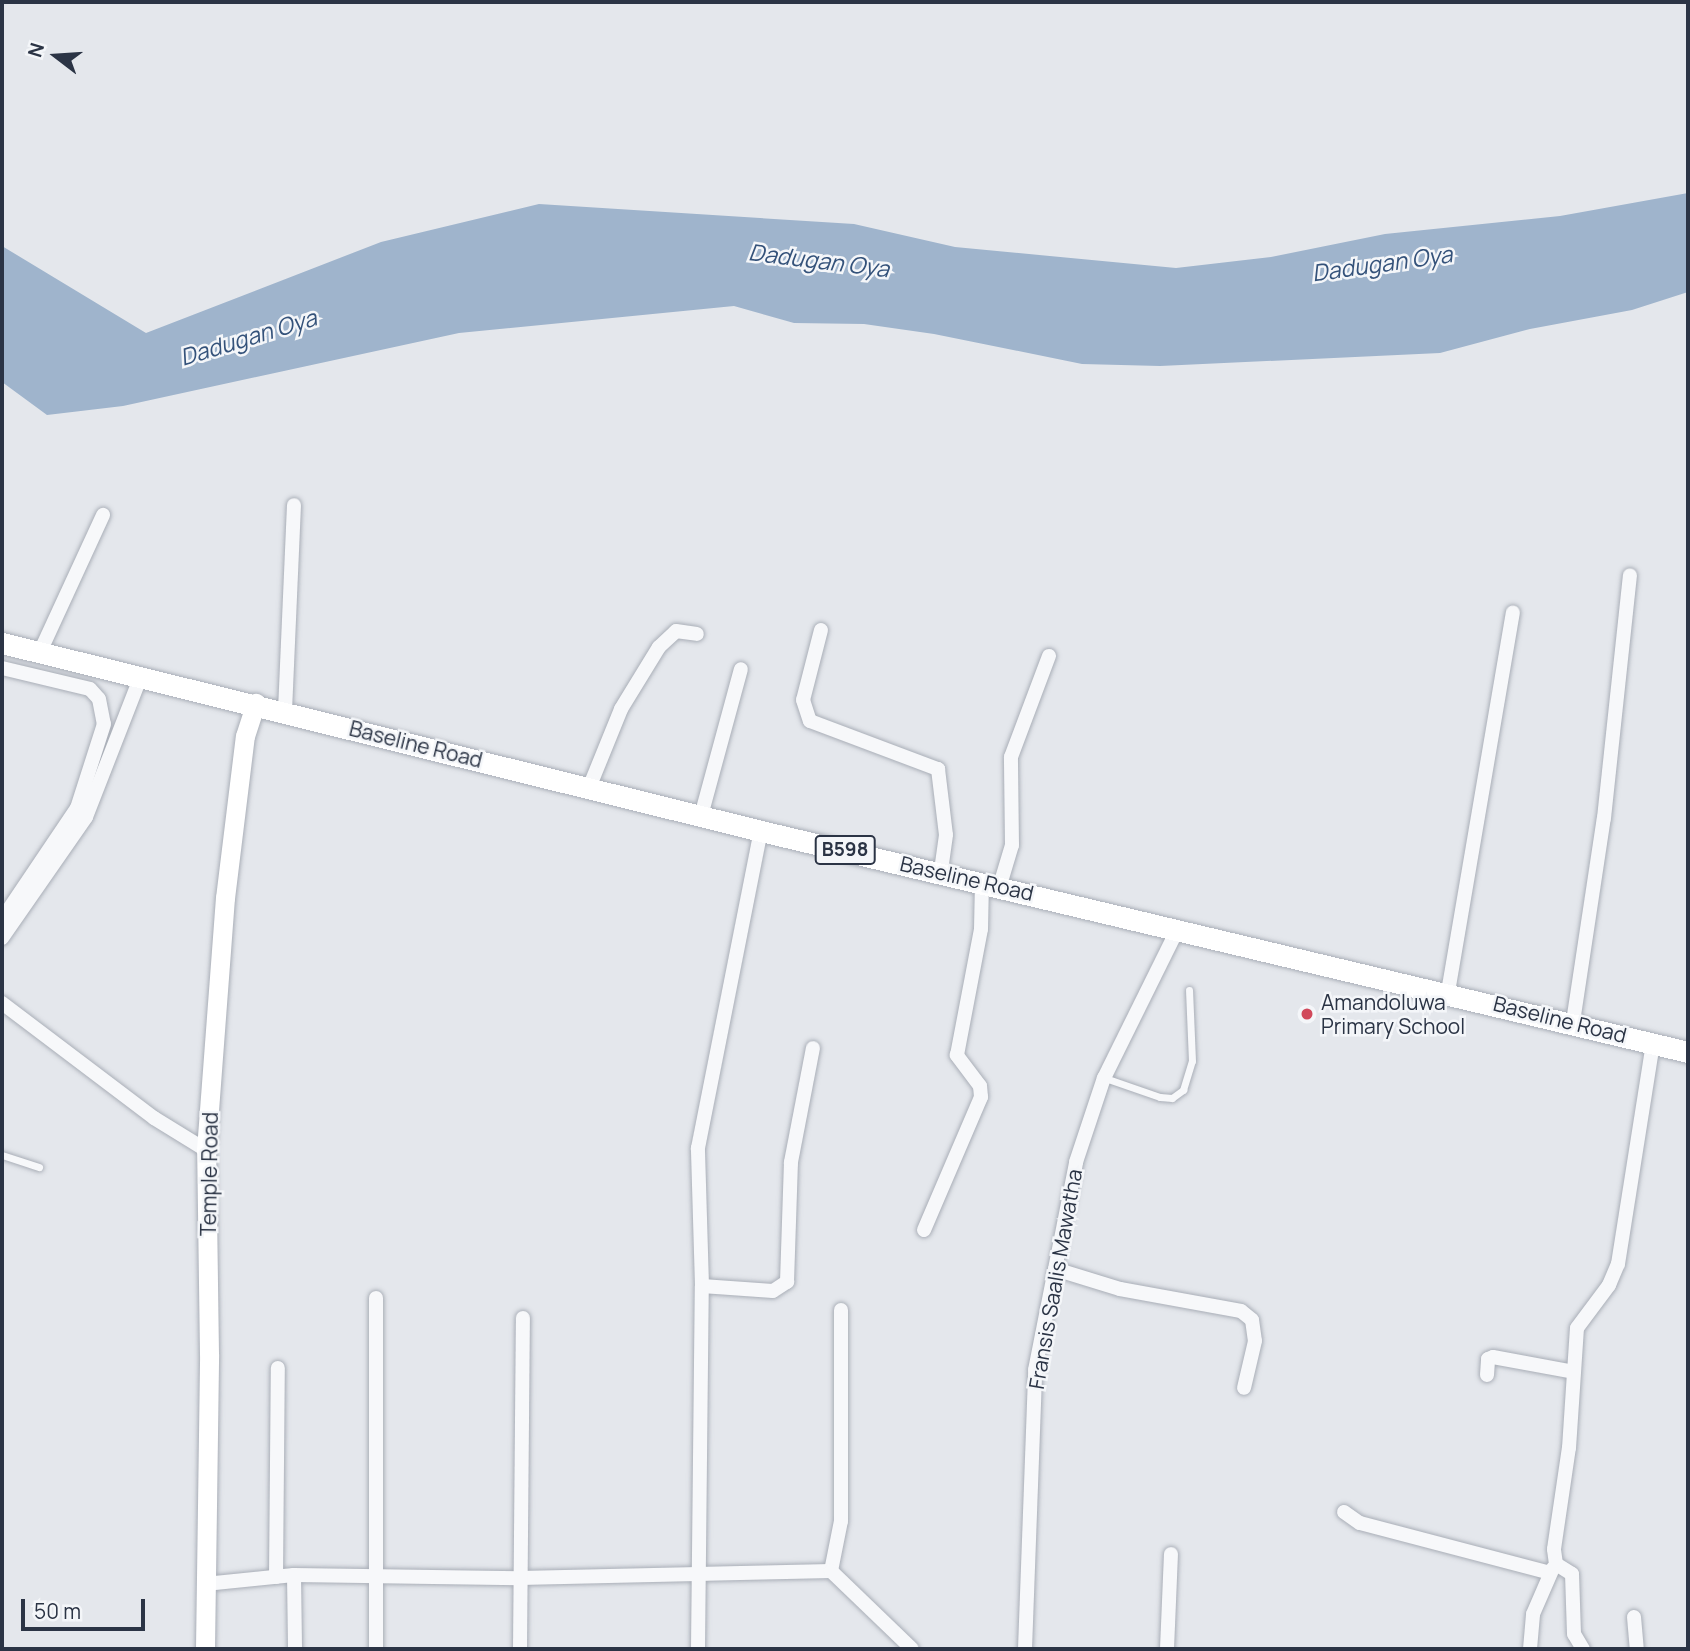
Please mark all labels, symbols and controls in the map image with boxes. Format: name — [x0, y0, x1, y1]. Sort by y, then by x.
north arrow — [21, 21, 91, 91]
text: N — [21, 40, 50, 60]
water label: Dadugan Oya — [747, 238, 891, 282]
water label: Dadugan Oya — [1310, 240, 1454, 286]
water label: Dadugan Oya — [176, 303, 320, 371]
street label: Baseline Road — [347, 715, 485, 773]
road number: B598 — [814, 834, 876, 866]
street label: Baseline Road — [898, 850, 1036, 906]
place label: Amandoluwa Primary School — [1321, 989, 1465, 1039]
street label: Baseline Road — [1491, 990, 1629, 1048]
marker: Amandoluwa Primary School — [1299, 1006, 1315, 1022]
street label: Temple Road — [195, 1112, 223, 1236]
street label: Fransis Saalis Mawatha — [1023, 1167, 1087, 1391]
scale bar — [24, 1584, 149, 1628]
text: 50 m — [34, 1597, 81, 1625]

